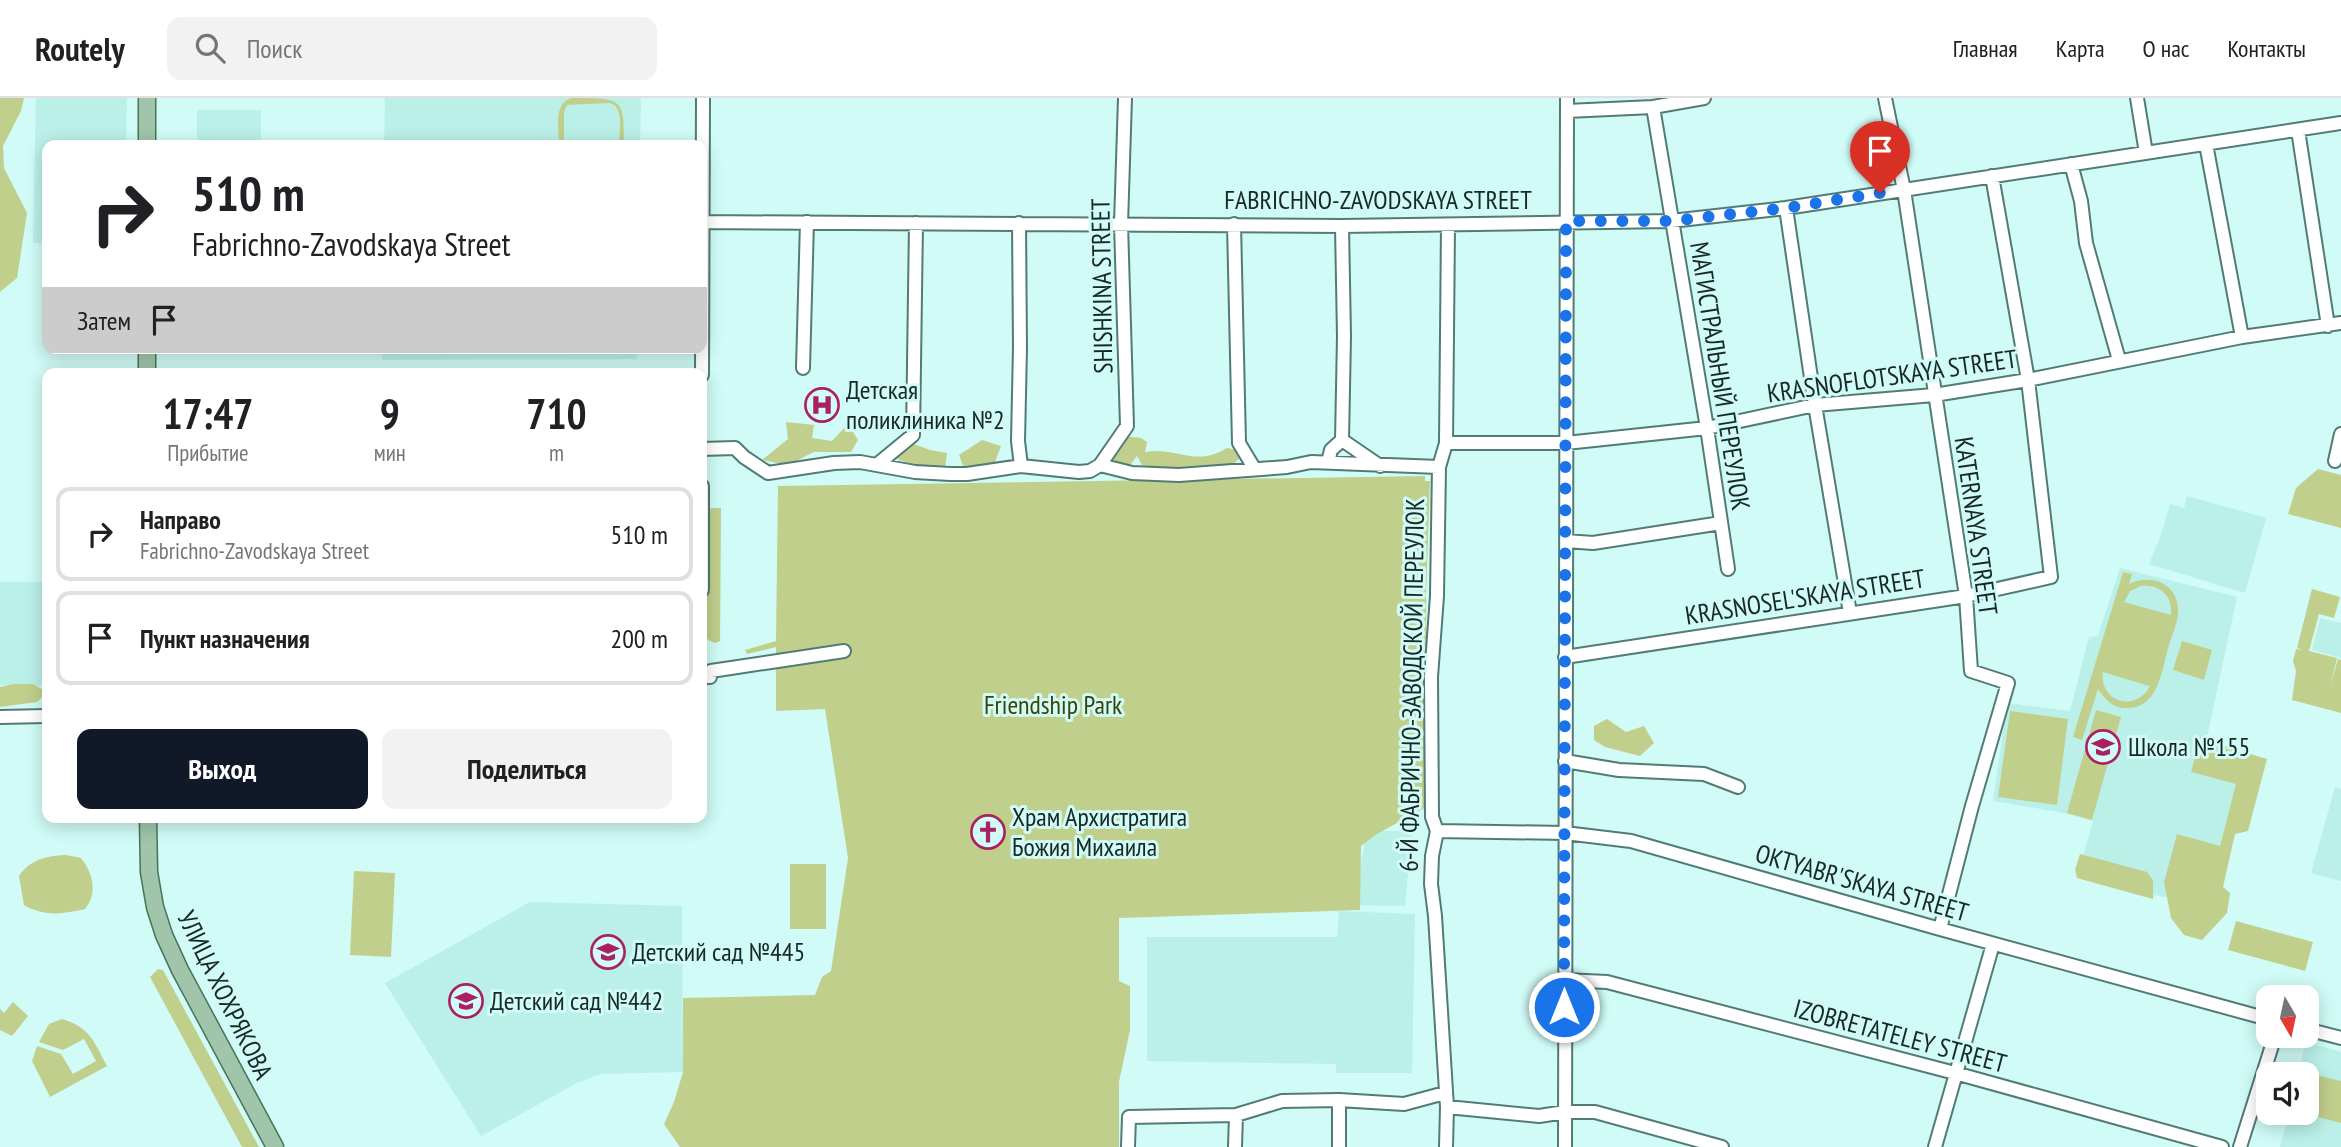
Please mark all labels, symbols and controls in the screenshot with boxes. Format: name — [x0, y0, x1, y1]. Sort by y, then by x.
search box — [167, 17, 657, 80]
text: Routely — [35, 27, 125, 70]
icon: search — [191, 29, 229, 67]
text: Поиск — [247, 32, 302, 65]
text: Главная — [1953, 33, 2018, 64]
text: Карта — [2056, 33, 2105, 64]
text: О нас — [2143, 33, 2189, 64]
text: Контакты — [2227, 33, 2306, 64]
pin — [1850, 121, 1910, 193]
icon: arrive — [1861, 132, 1899, 170]
text: 510 m — [192, 161, 305, 225]
icon: right — [77, 168, 168, 259]
street label: FABRICHNO-ZAVODSKAYA STREET — [1224, 183, 1532, 216]
street label: SHISHKINA STREET — [1083, 198, 1120, 374]
text: Fabrichno-Zavodskaya Street — [192, 223, 511, 265]
street label: МАГИСТРАЛЬНЫЙ ПЕРЕУЛОК — [1683, 239, 1758, 513]
icon: arrive — [145, 301, 183, 339]
text: Затем — [77, 304, 131, 337]
street label: KRASNOFLOTSKAYA STREET — [1765, 342, 2019, 409]
place label: Детская поликлиника №2 — [846, 373, 1005, 436]
text: 17:47 — [162, 386, 253, 441]
text: 9 — [380, 386, 400, 441]
text: 710 — [526, 386, 587, 441]
hospital icon: Детская поликлиника №2 — [803, 386, 841, 424]
street label: KATERNAYA STREET — [1948, 435, 2005, 617]
text: Прибытие — [167, 438, 249, 467]
text: мин — [374, 438, 406, 467]
text: m — [549, 438, 564, 467]
street label: 6-Й ФАБРИЧНО-ЗАВОДСКОЙ ПЕРЕУЛОК — [1392, 498, 1431, 872]
text: Направо — [140, 503, 221, 536]
icon: right — [81, 515, 119, 553]
text: 510 m — [610, 518, 668, 551]
text: Fabrichno-Zavodskaya Street — [140, 536, 369, 565]
street label: KRASNOSEL'SKAYA STREET — [1683, 561, 1927, 632]
icon: arrive — [81, 619, 119, 657]
text: Пункт назначения — [140, 622, 310, 655]
text: 200 m — [610, 622, 668, 655]
park label: Friendship Park — [984, 688, 1122, 721]
school or university icon: Школа №155 — [2084, 728, 2122, 766]
button: Выход — [77, 729, 368, 809]
button: Поделиться — [382, 729, 672, 809]
place label: Школа №155 — [2128, 730, 2250, 763]
place label: Храм Архистратига Божия Михаила — [1012, 800, 1187, 863]
church icon: Храм Архистратига Божия Михаила — [969, 813, 1007, 851]
street label: OKTYABR'SKAYA STREET — [1752, 836, 1973, 929]
street label: УЛИЦА ХОХРЯКОВА — [170, 905, 281, 1085]
school or university icon: Детский сад №445 — [589, 933, 627, 971]
place label: Детский сад №445 — [632, 935, 805, 968]
position arrow — [1527, 970, 1601, 1044]
school or university icon: Детский сад №442 — [447, 982, 485, 1020]
place label: Детский сад №442 — [490, 984, 663, 1017]
north arrow — [2256, 985, 2319, 1048]
map controls — [2256, 985, 2319, 1125]
street label: IZOBRETATELEY STREET — [1790, 991, 2010, 1080]
button: sound — [2256, 1062, 2319, 1125]

